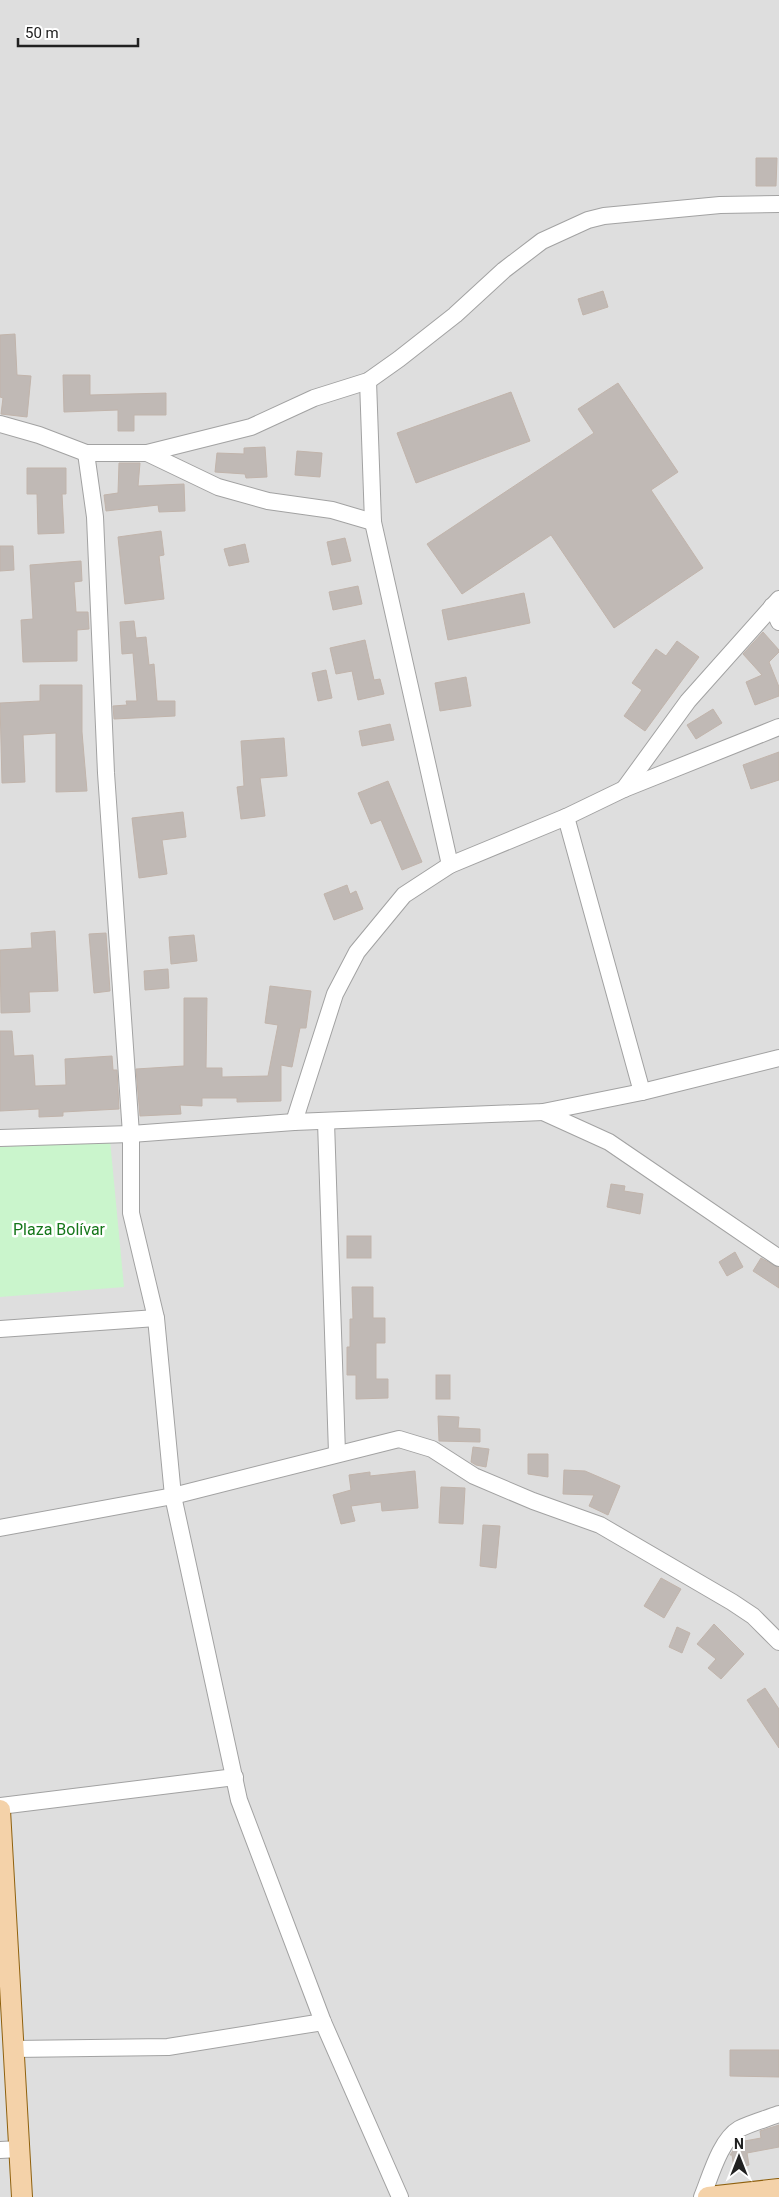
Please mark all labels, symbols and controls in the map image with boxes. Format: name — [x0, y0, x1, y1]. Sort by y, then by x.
scale bar — [18, 15, 138, 47]
text: 50 m — [25, 24, 59, 42]
park label: Plaza Bolívar — [13, 1220, 106, 1239]
north arrow — [714, 2132, 764, 2182]
text: N — [734, 2136, 744, 2152]

